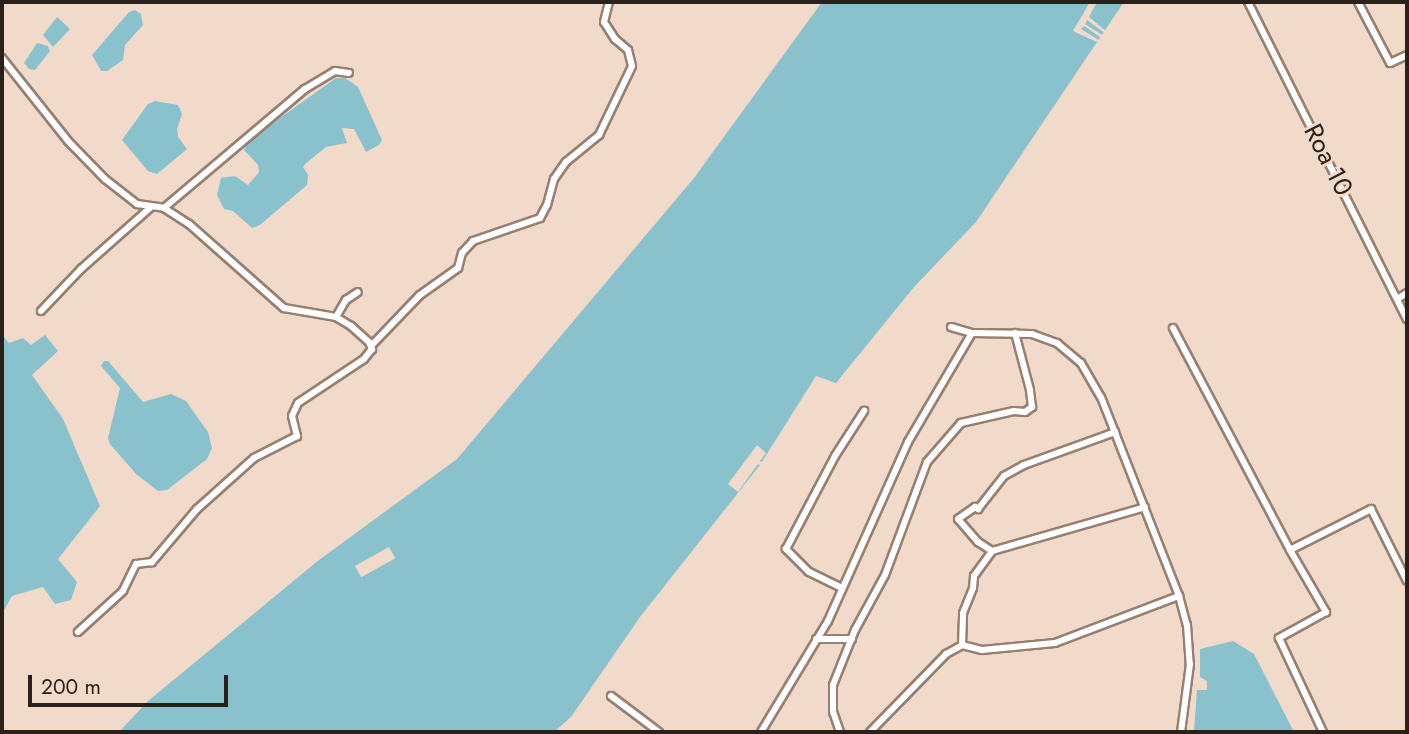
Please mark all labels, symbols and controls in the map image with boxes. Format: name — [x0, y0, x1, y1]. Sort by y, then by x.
street label: Roa 10 — [1297, 119, 1359, 201]
scale bar — [32, 660, 231, 704]
text: 200 m — [41, 672, 101, 702]

